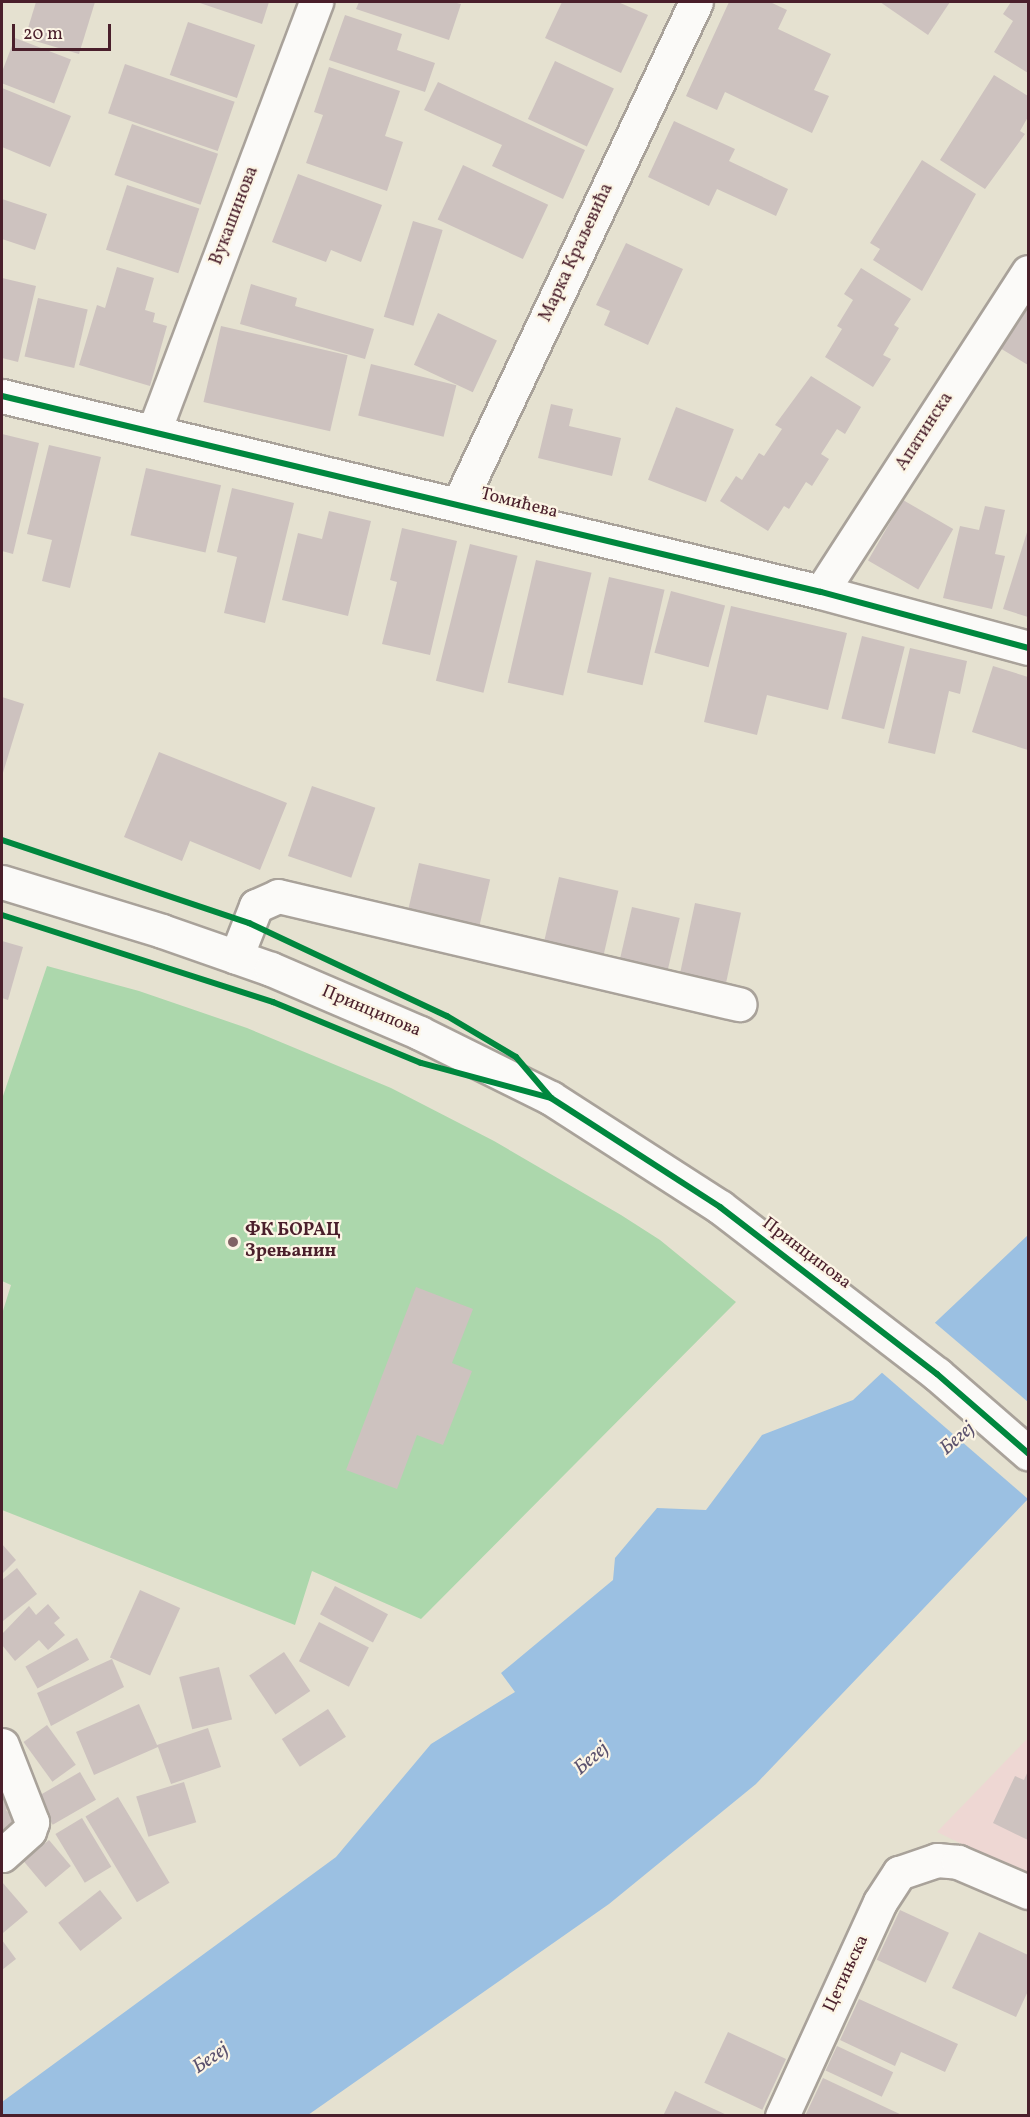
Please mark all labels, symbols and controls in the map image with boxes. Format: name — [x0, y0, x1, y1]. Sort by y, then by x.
scale bar — [15, 12, 114, 50]
text: 20 m — [23, 22, 63, 47]
street label: Вукашинова — [206, 164, 264, 268]
street label: Марка Краљевића — [535, 180, 619, 326]
street label: Апатинска — [892, 389, 958, 475]
street label: Томићева — [478, 484, 560, 524]
street label: Принципова — [318, 981, 424, 1043]
street label: Принципова — [757, 1214, 855, 1294]
place label: ФК БОРАЦ Зрењанин — [245, 1221, 341, 1264]
marker: ФК БОРАЦ Зрењанин — [226, 1235, 240, 1249]
water label: Бегеј — [936, 1417, 980, 1461]
water label: Бегеј — [570, 1737, 614, 1781]
street label: Цетињска — [820, 1932, 874, 2016]
water label: Бегеј — [188, 2038, 234, 2080]

